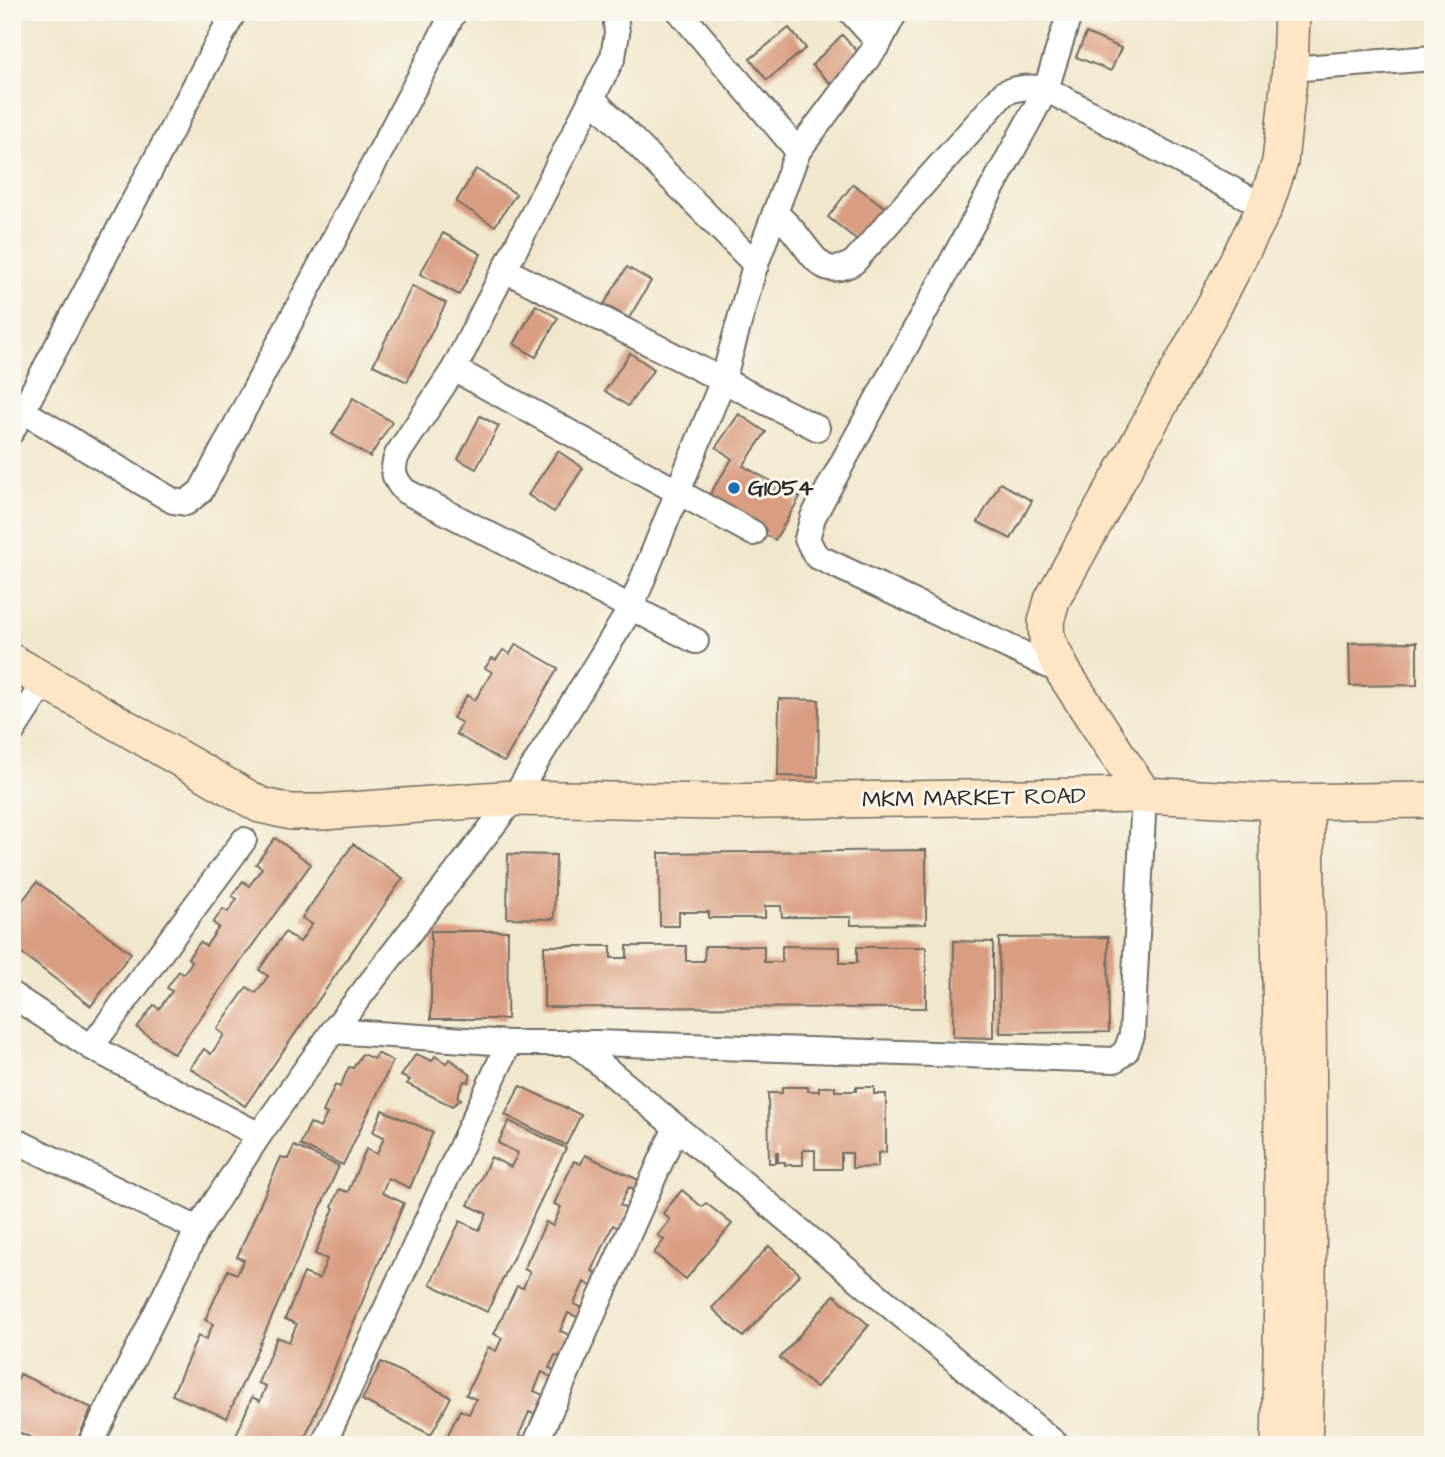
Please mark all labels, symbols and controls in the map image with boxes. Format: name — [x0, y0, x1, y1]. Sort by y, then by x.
place label: G1054 — [748, 472, 814, 504]
marker: G1054 — [726, 480, 742, 496]
street label: MKM MARKET ROAD — [862, 780, 1086, 816]

